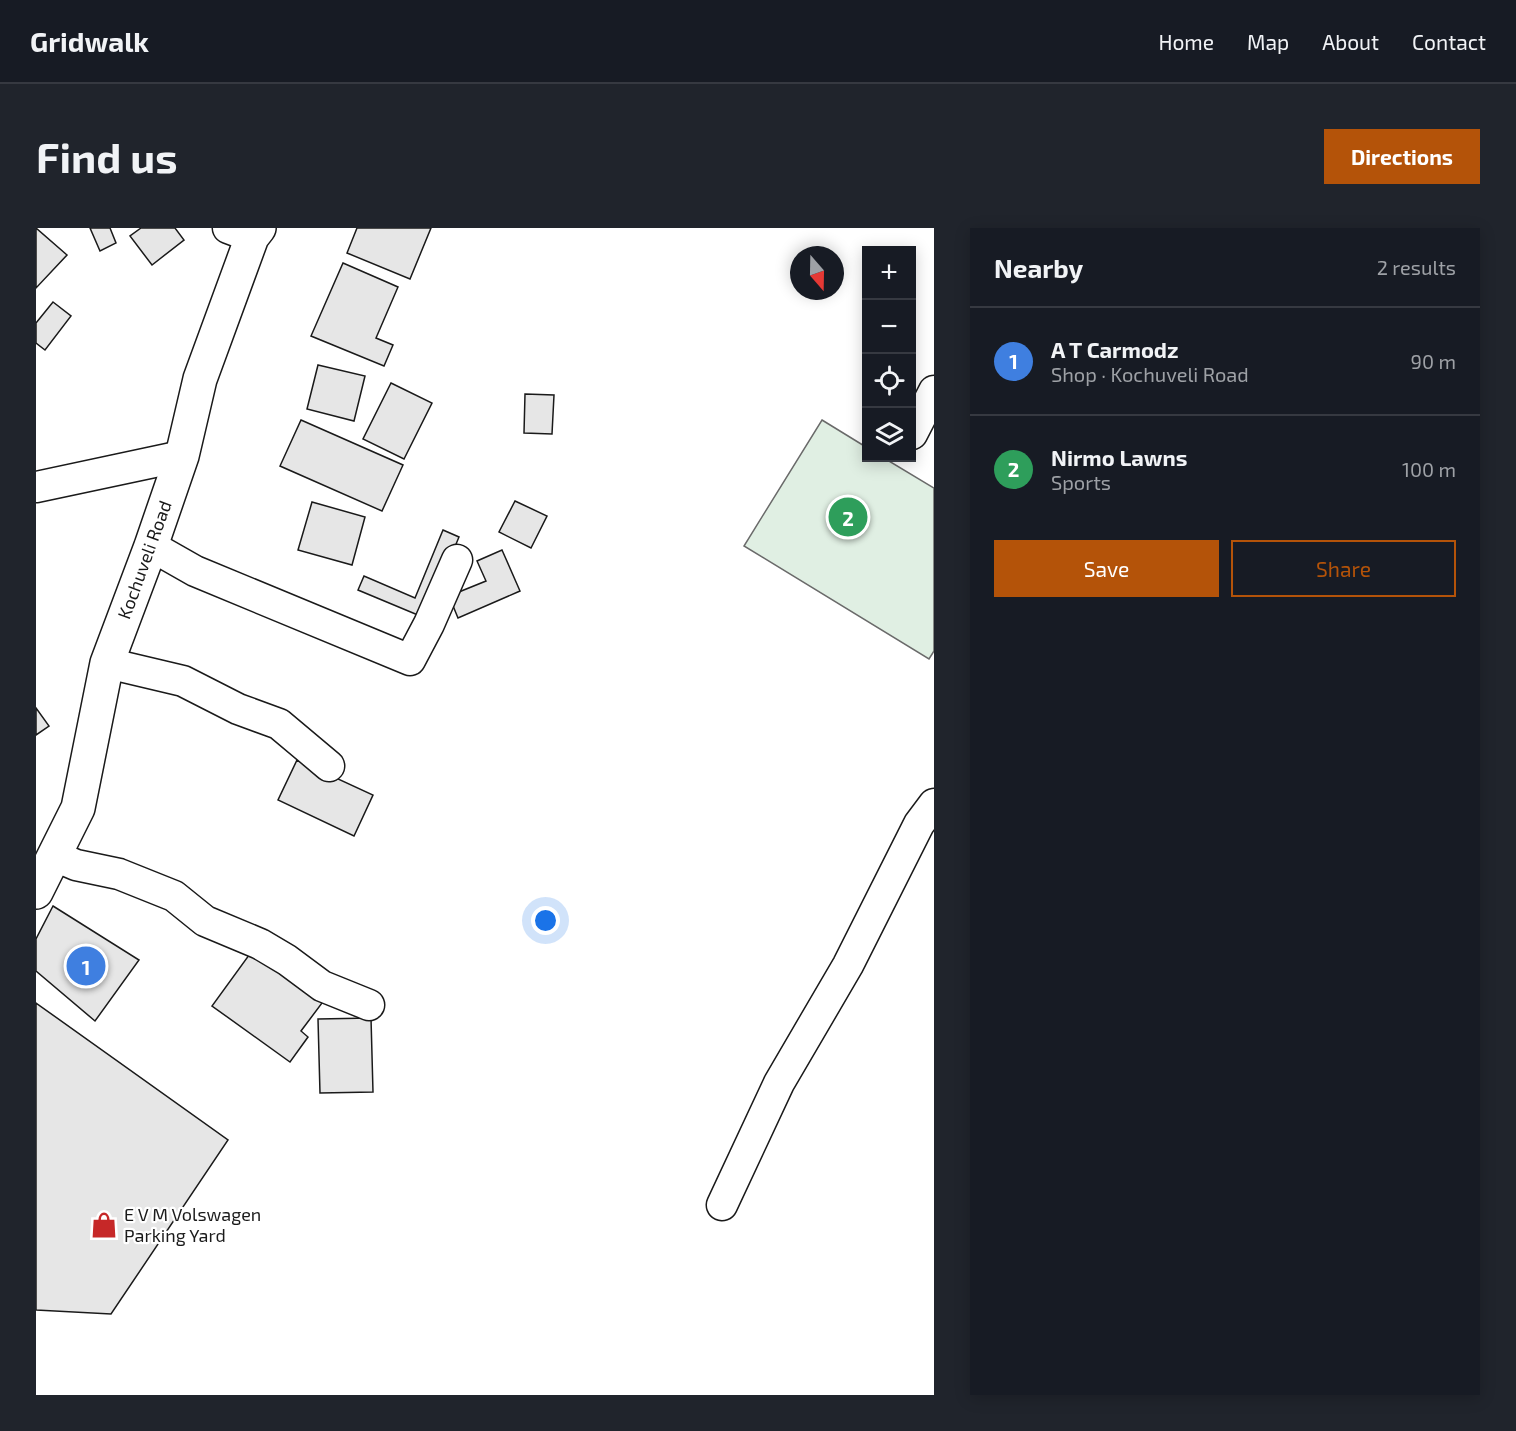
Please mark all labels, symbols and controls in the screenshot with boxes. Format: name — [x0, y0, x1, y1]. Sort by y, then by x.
text: Gridwalk — [30, 24, 149, 58]
text: Home — [1158, 29, 1214, 54]
text: Map — [1247, 29, 1289, 54]
text: About — [1322, 29, 1379, 54]
text: Contact — [1412, 29, 1486, 54]
button: Directions — [1324, 129, 1480, 184]
text: Find us — [36, 131, 178, 181]
north arrow — [790, 246, 844, 300]
map controls — [862, 246, 916, 462]
button: + — [862, 246, 916, 300]
text: Nearby — [994, 252, 1083, 283]
text: 2 results — [1377, 255, 1456, 279]
button: − — [862, 300, 916, 354]
text: A T Carmodz — [1051, 336, 1179, 362]
text: 1 — [1009, 349, 1018, 373]
text: 90 m — [1411, 349, 1456, 373]
button: locate — [862, 354, 916, 408]
text: Shop · Kochuveli Road — [1051, 362, 1249, 386]
button: layers — [862, 408, 916, 462]
text: Nirmo Lawns — [1051, 444, 1187, 470]
text: 2 — [1008, 457, 1019, 481]
text: 100 m — [1402, 457, 1456, 481]
text: Sports — [1051, 470, 1111, 494]
pin: 2 — [828, 494, 868, 540]
street label: Kochuveli Road — [112, 497, 176, 622]
button: Save — [994, 540, 1219, 597]
button: Share — [1231, 540, 1456, 597]
your location — [531, 906, 560, 935]
pin: 1 — [67, 944, 106, 988]
place label: E V M Volswagen Parking Yard — [124, 1203, 261, 1246]
shop icon: E V M Volswagen Parking Yard — [89, 1210, 119, 1240]

